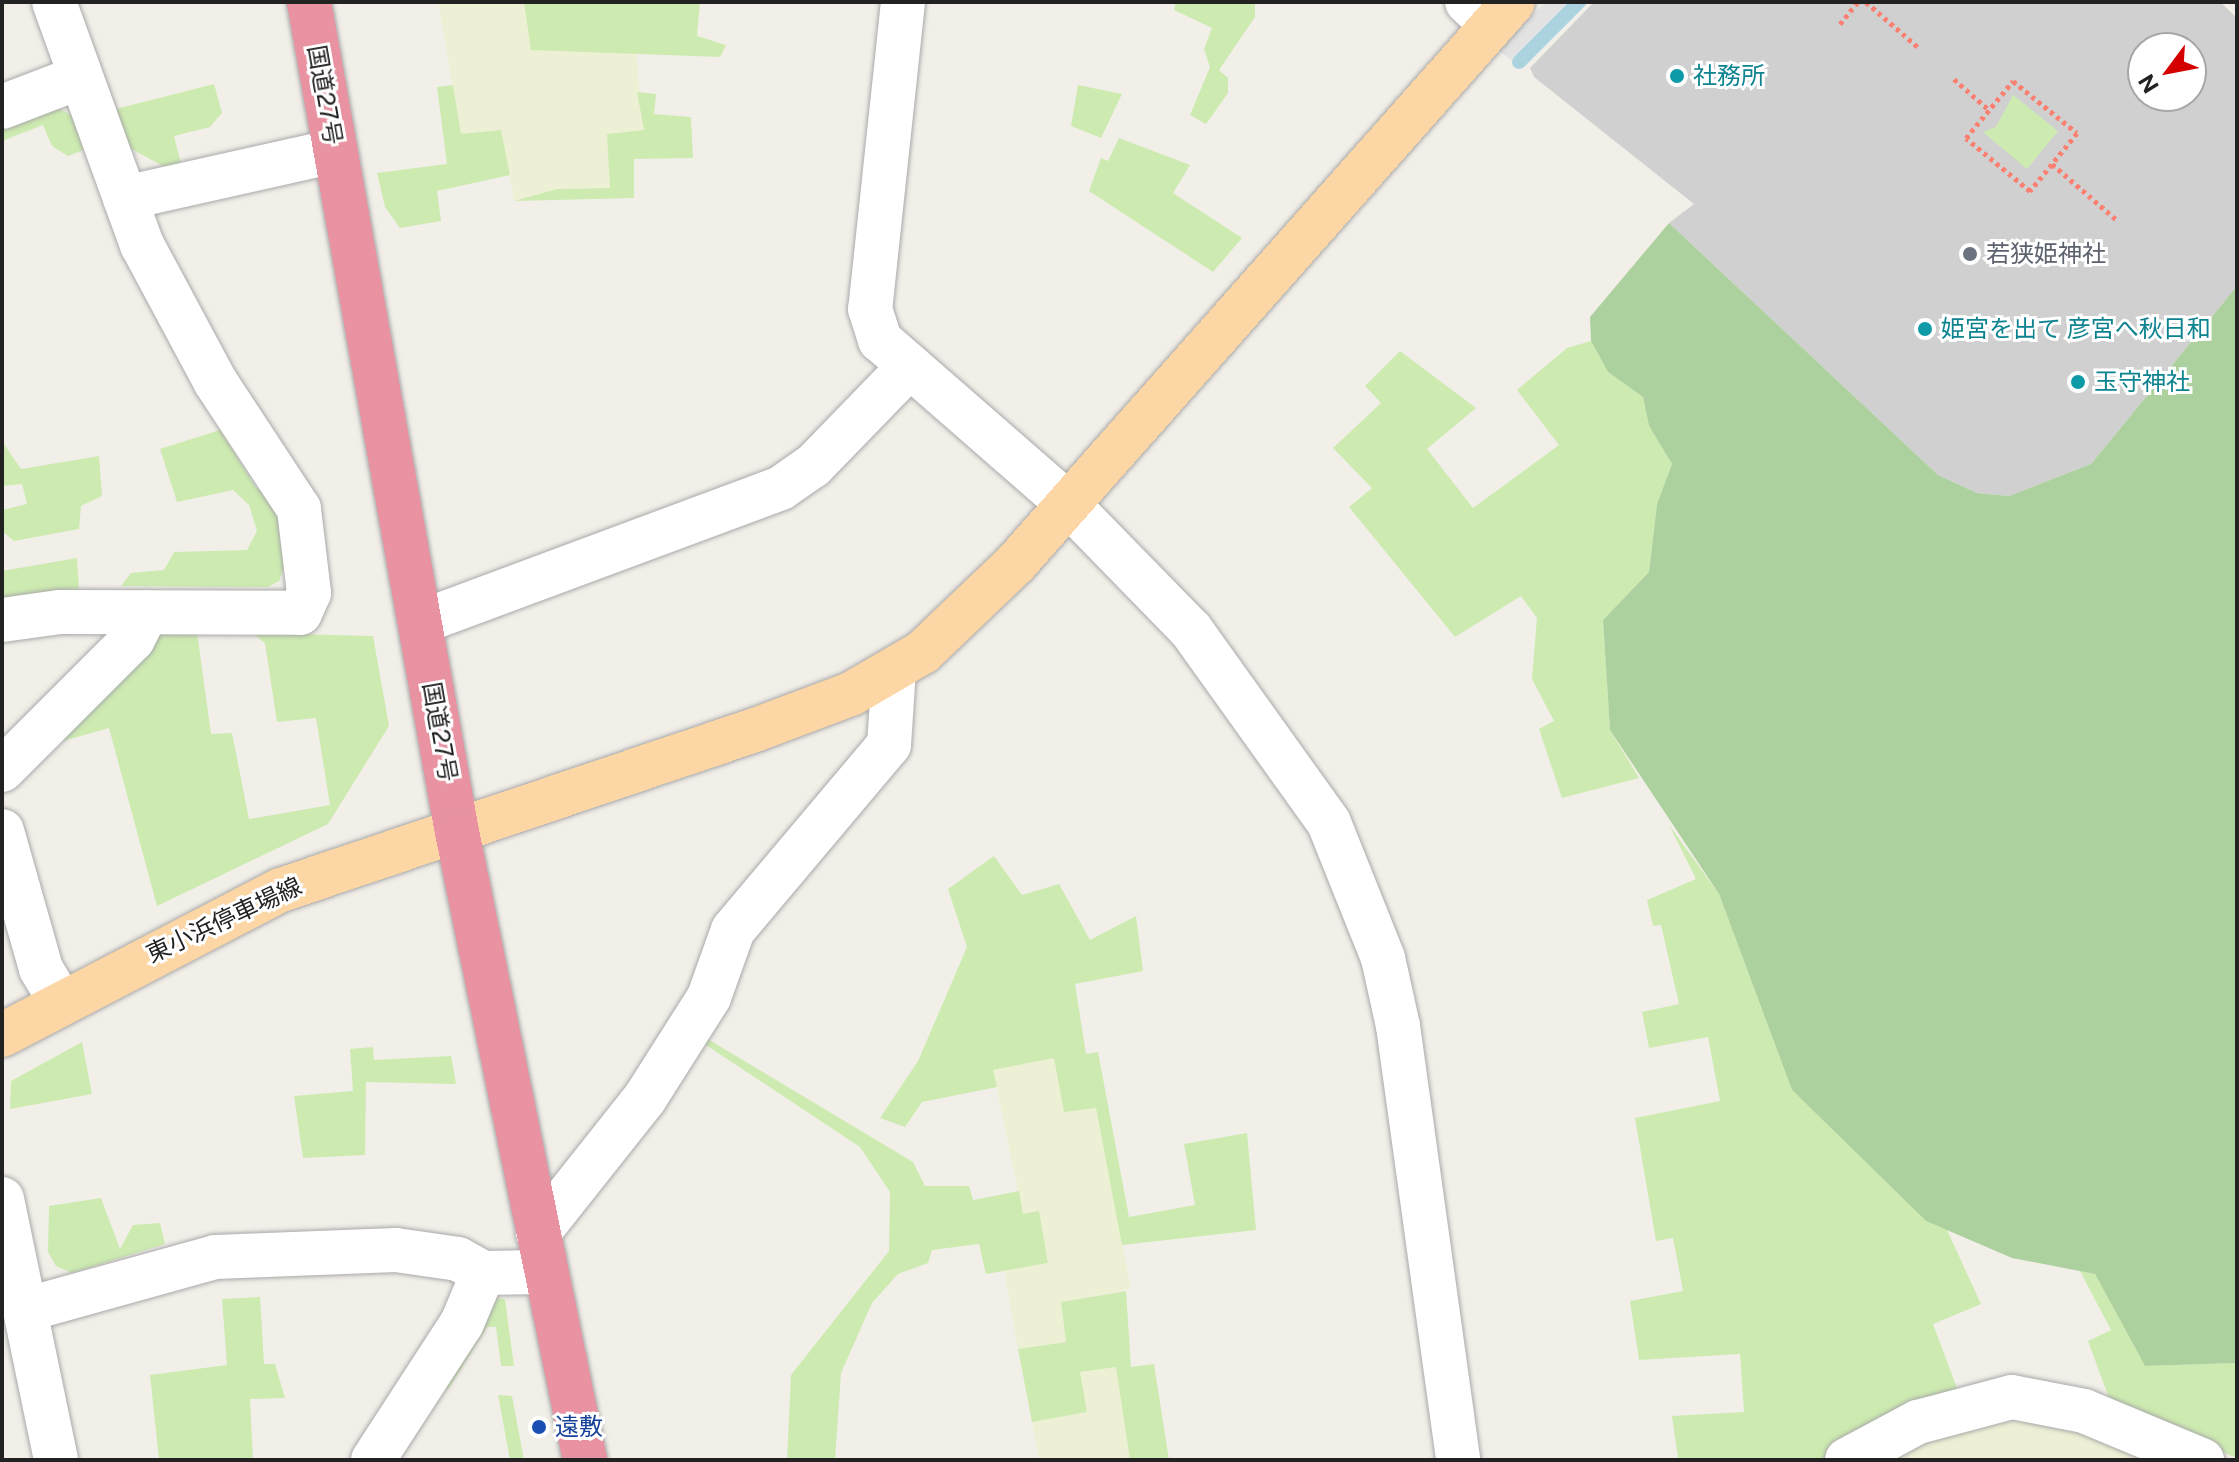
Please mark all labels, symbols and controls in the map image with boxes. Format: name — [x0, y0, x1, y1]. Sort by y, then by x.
north arrow — [2127, 32, 2207, 112]
street label: 国道27号 — [302, 43, 348, 147]
place label: 社務所 — [1693, 62, 1765, 90]
marker: 社務所 — [1668, 67, 1686, 85]
text: N — [2133, 69, 2164, 98]
place label: 若狭姫神社 — [1986, 240, 2106, 268]
marker: 若狭姫神社 — [1961, 245, 1979, 263]
place label: 姫宮を出て 彦宮へ秋日和 — [1941, 315, 2211, 343]
marker: 姫宮を出て 彦宮へ秋日和 — [1916, 320, 1934, 338]
place label: 玉守神社 — [2094, 368, 2190, 396]
marker: 玉守神社 — [2069, 373, 2087, 391]
street label: 国道27号 — [417, 680, 463, 784]
street label: 東小浜停車場線 — [142, 871, 306, 969]
place label: 遠敷 — [555, 1413, 603, 1441]
marker: 遠敷 — [530, 1418, 548, 1436]

